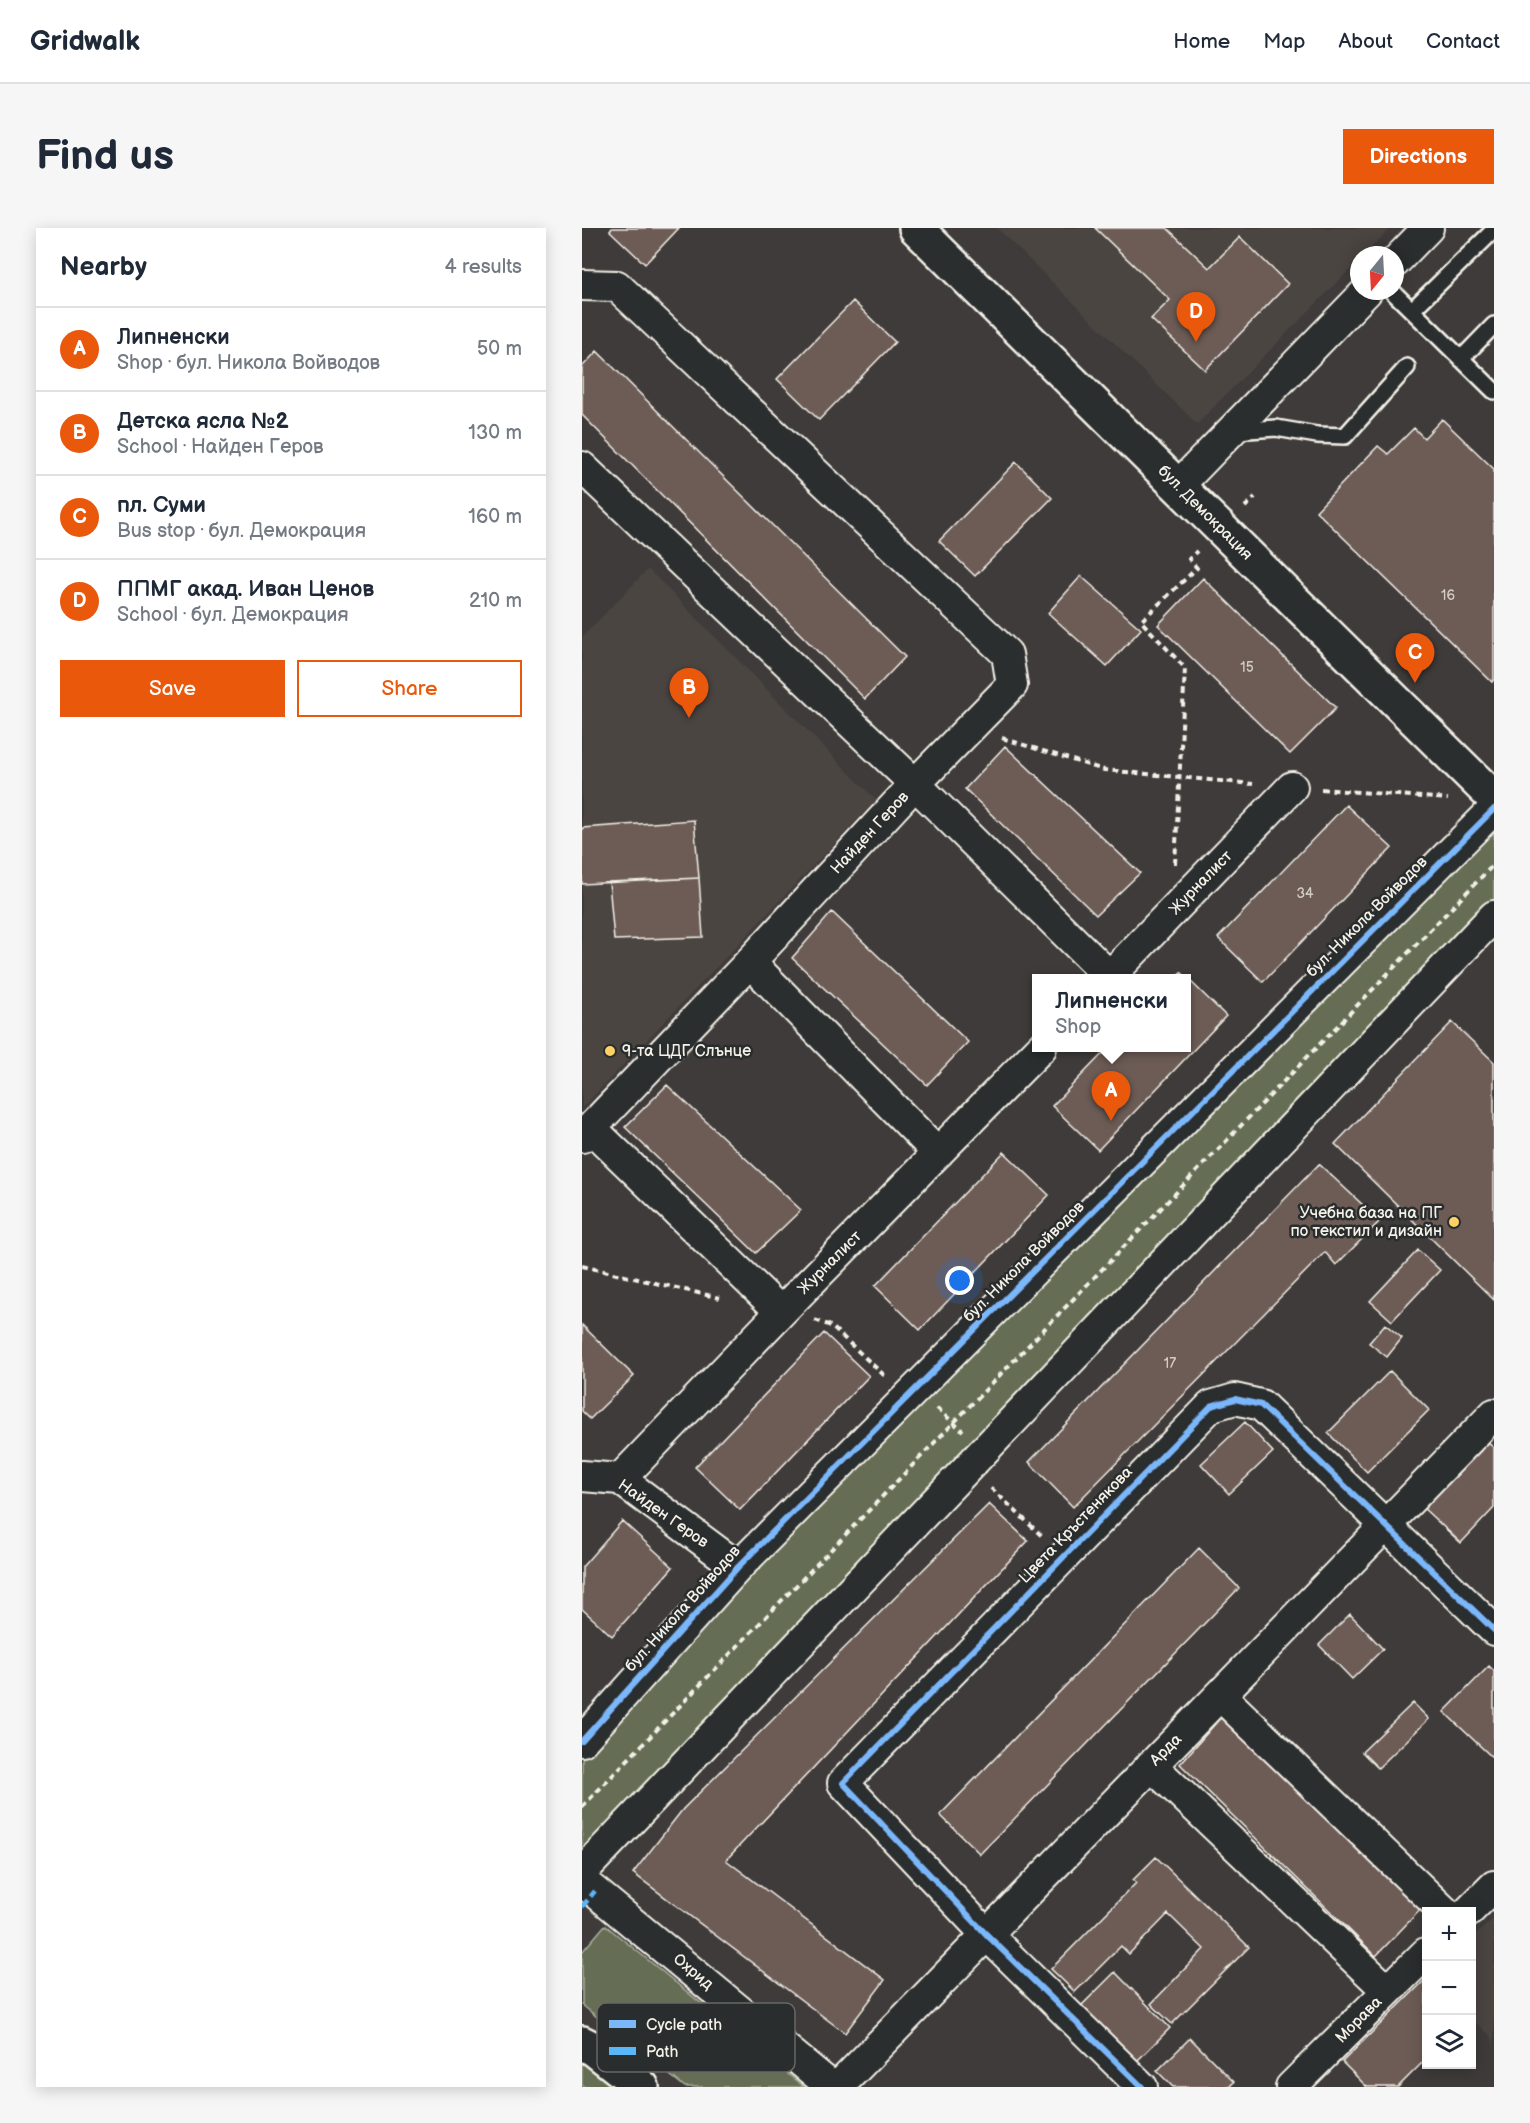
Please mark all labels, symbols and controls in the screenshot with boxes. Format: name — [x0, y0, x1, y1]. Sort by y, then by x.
text: Gridwalk — [30, 25, 140, 58]
text: Home — [1173, 29, 1230, 54]
text: Map — [1263, 29, 1305, 54]
text: About — [1338, 29, 1393, 54]
text: Contact — [1426, 29, 1500, 54]
button: Directions — [1343, 129, 1494, 184]
text: Find us — [36, 131, 174, 182]
north arrow — [1350, 246, 1404, 300]
text: Nearby — [60, 252, 147, 283]
text: 4 results — [444, 255, 522, 279]
pin: D — [1176, 292, 1216, 342]
text: Липненски — [117, 324, 230, 351]
text: A — [73, 337, 86, 361]
text: 50 m — [477, 337, 522, 361]
text: Shop · бул. Никола Войводов — [117, 351, 380, 375]
text: Детска ясла №2 — [117, 408, 289, 435]
text: B — [72, 421, 87, 445]
text: 130 m — [468, 421, 522, 445]
text: School · Найден Геров — [117, 435, 323, 459]
street label: бул. Демокрация — [1154, 462, 1256, 564]
text: пл. Суми — [117, 492, 206, 519]
text: C — [72, 505, 87, 529]
text: 160 m — [468, 505, 522, 529]
text: Bus stop · бул. Демокрация — [117, 519, 366, 543]
text: ППМГ акад. Иван Ценов — [117, 576, 374, 603]
house number: 16 — [1441, 587, 1455, 604]
text: D — [73, 589, 86, 613]
text: 210 m — [469, 589, 522, 613]
text: School · бул. Демокрация — [117, 603, 349, 627]
pin: C — [1396, 634, 1434, 683]
house number: 15 — [1240, 659, 1254, 676]
button: Save — [60, 660, 285, 717]
button: Share — [297, 660, 522, 717]
pin: B — [670, 668, 708, 718]
street label: Найден Геров — [827, 787, 914, 878]
street label: Журналист — [1166, 846, 1237, 919]
street label: бул. Никола Войводов — [1303, 852, 1432, 981]
house number: 34 — [1296, 885, 1314, 902]
popup — [1032, 974, 1191, 1052]
text: Липненски — [1055, 988, 1168, 1015]
text: Shop — [1055, 1015, 1101, 1039]
place label: 9-та ЦДГ Слънце — [622, 1042, 751, 1061]
marker: 9-та ЦДГ Слънце — [603, 1044, 617, 1058]
pin: A — [1092, 1072, 1130, 1121]
street label: бул. Никола Войводов — [960, 1197, 1089, 1326]
place label: Учебна база на ПГ по текстил и дизайн — [1291, 1204, 1442, 1241]
marker: Учебна база на ПГ по текстил и дизайн — [1447, 1215, 1461, 1229]
street label: Журналист — [794, 1227, 866, 1299]
your location — [945, 1266, 974, 1295]
house number: 17 — [1164, 1355, 1176, 1372]
street label: Цвета Кръстенякова — [1015, 1462, 1137, 1587]
street label: Найден Геров — [614, 1476, 712, 1553]
street label: бул. Никола Войводов — [621, 1542, 745, 1676]
street label: Арда — [1145, 1730, 1186, 1771]
map controls — [1422, 1907, 1476, 2069]
button: + — [1422, 1907, 1476, 1961]
street label: Охрид — [669, 1950, 717, 1994]
button: − — [1422, 1961, 1476, 2015]
street label: Морава — [1332, 1992, 1387, 2047]
legend — [597, 2003, 795, 2072]
button: layers — [1422, 2015, 1476, 2069]
text: Cycle path — [646, 2016, 722, 2035]
text: Path — [646, 2043, 678, 2062]

